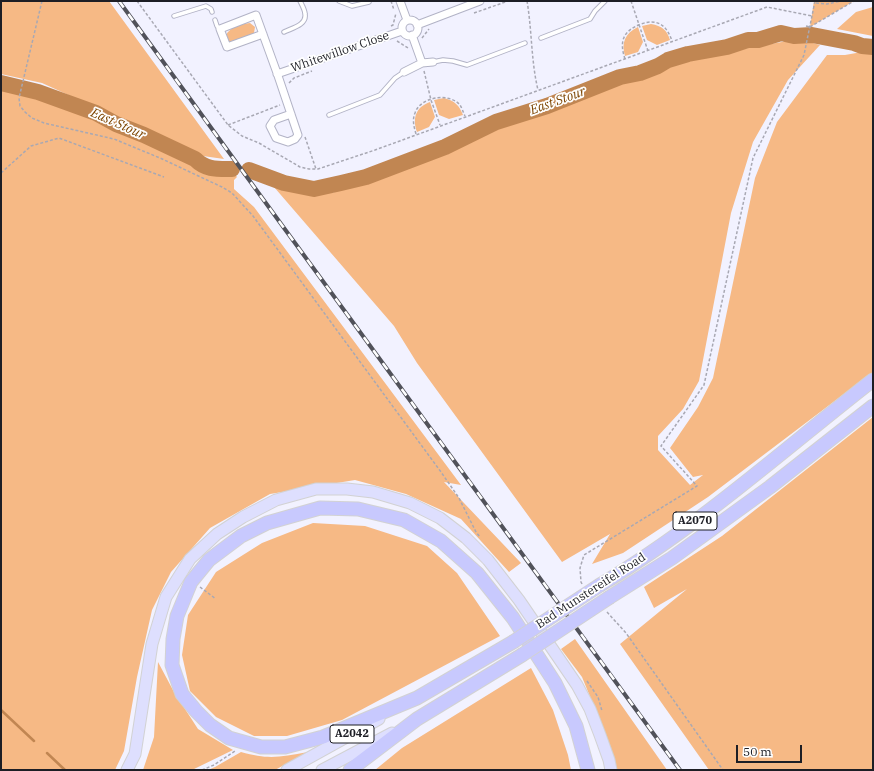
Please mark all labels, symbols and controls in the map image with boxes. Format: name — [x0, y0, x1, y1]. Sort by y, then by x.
street label: Whitewillow Close — [289, 28, 391, 76]
water label: East Stour — [528, 84, 588, 118]
water label: East Stour — [88, 105, 148, 143]
road number: A2070 — [673, 512, 717, 530]
street label: Bad Munstereifel Road — [534, 550, 648, 632]
road number: A2042 — [330, 725, 374, 743]
scale bar — [738, 737, 804, 763]
text: 50 m — [743, 744, 772, 759]

